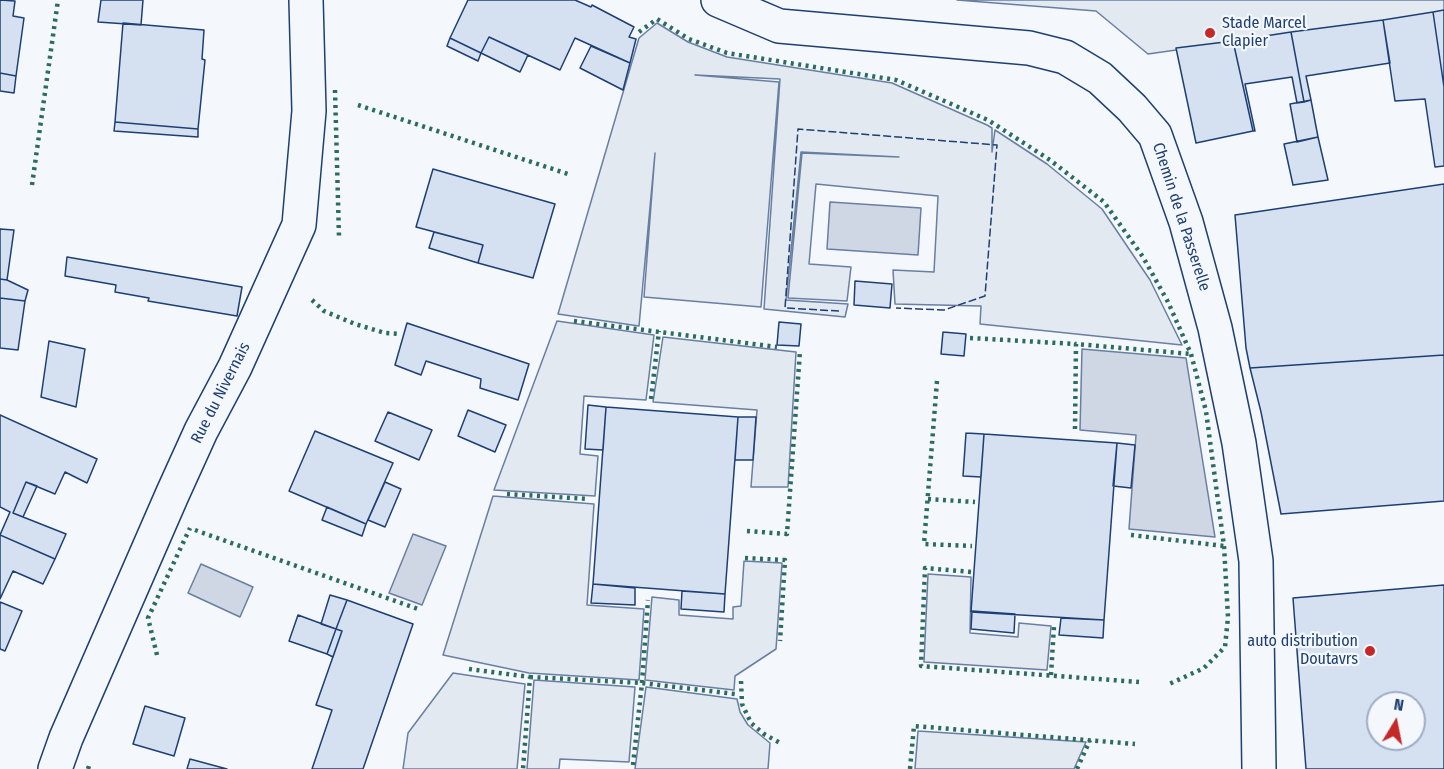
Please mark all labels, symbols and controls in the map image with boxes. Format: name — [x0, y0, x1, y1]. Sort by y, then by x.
place label: Stade Marcel Clapier — [1222, 14, 1306, 52]
marker: Stade Marcel Clapier — [1203, 26, 1217, 40]
street label: Chemin de la Passerelle — [1148, 140, 1214, 294]
street label: Rue du Nivernais — [187, 339, 255, 447]
place label: auto distribution Doutavrs — [1247, 632, 1358, 670]
marker: auto distribution Doutavrs — [1363, 644, 1377, 658]
north arrow — [1366, 691, 1426, 751]
text: N — [1392, 695, 1405, 715]

